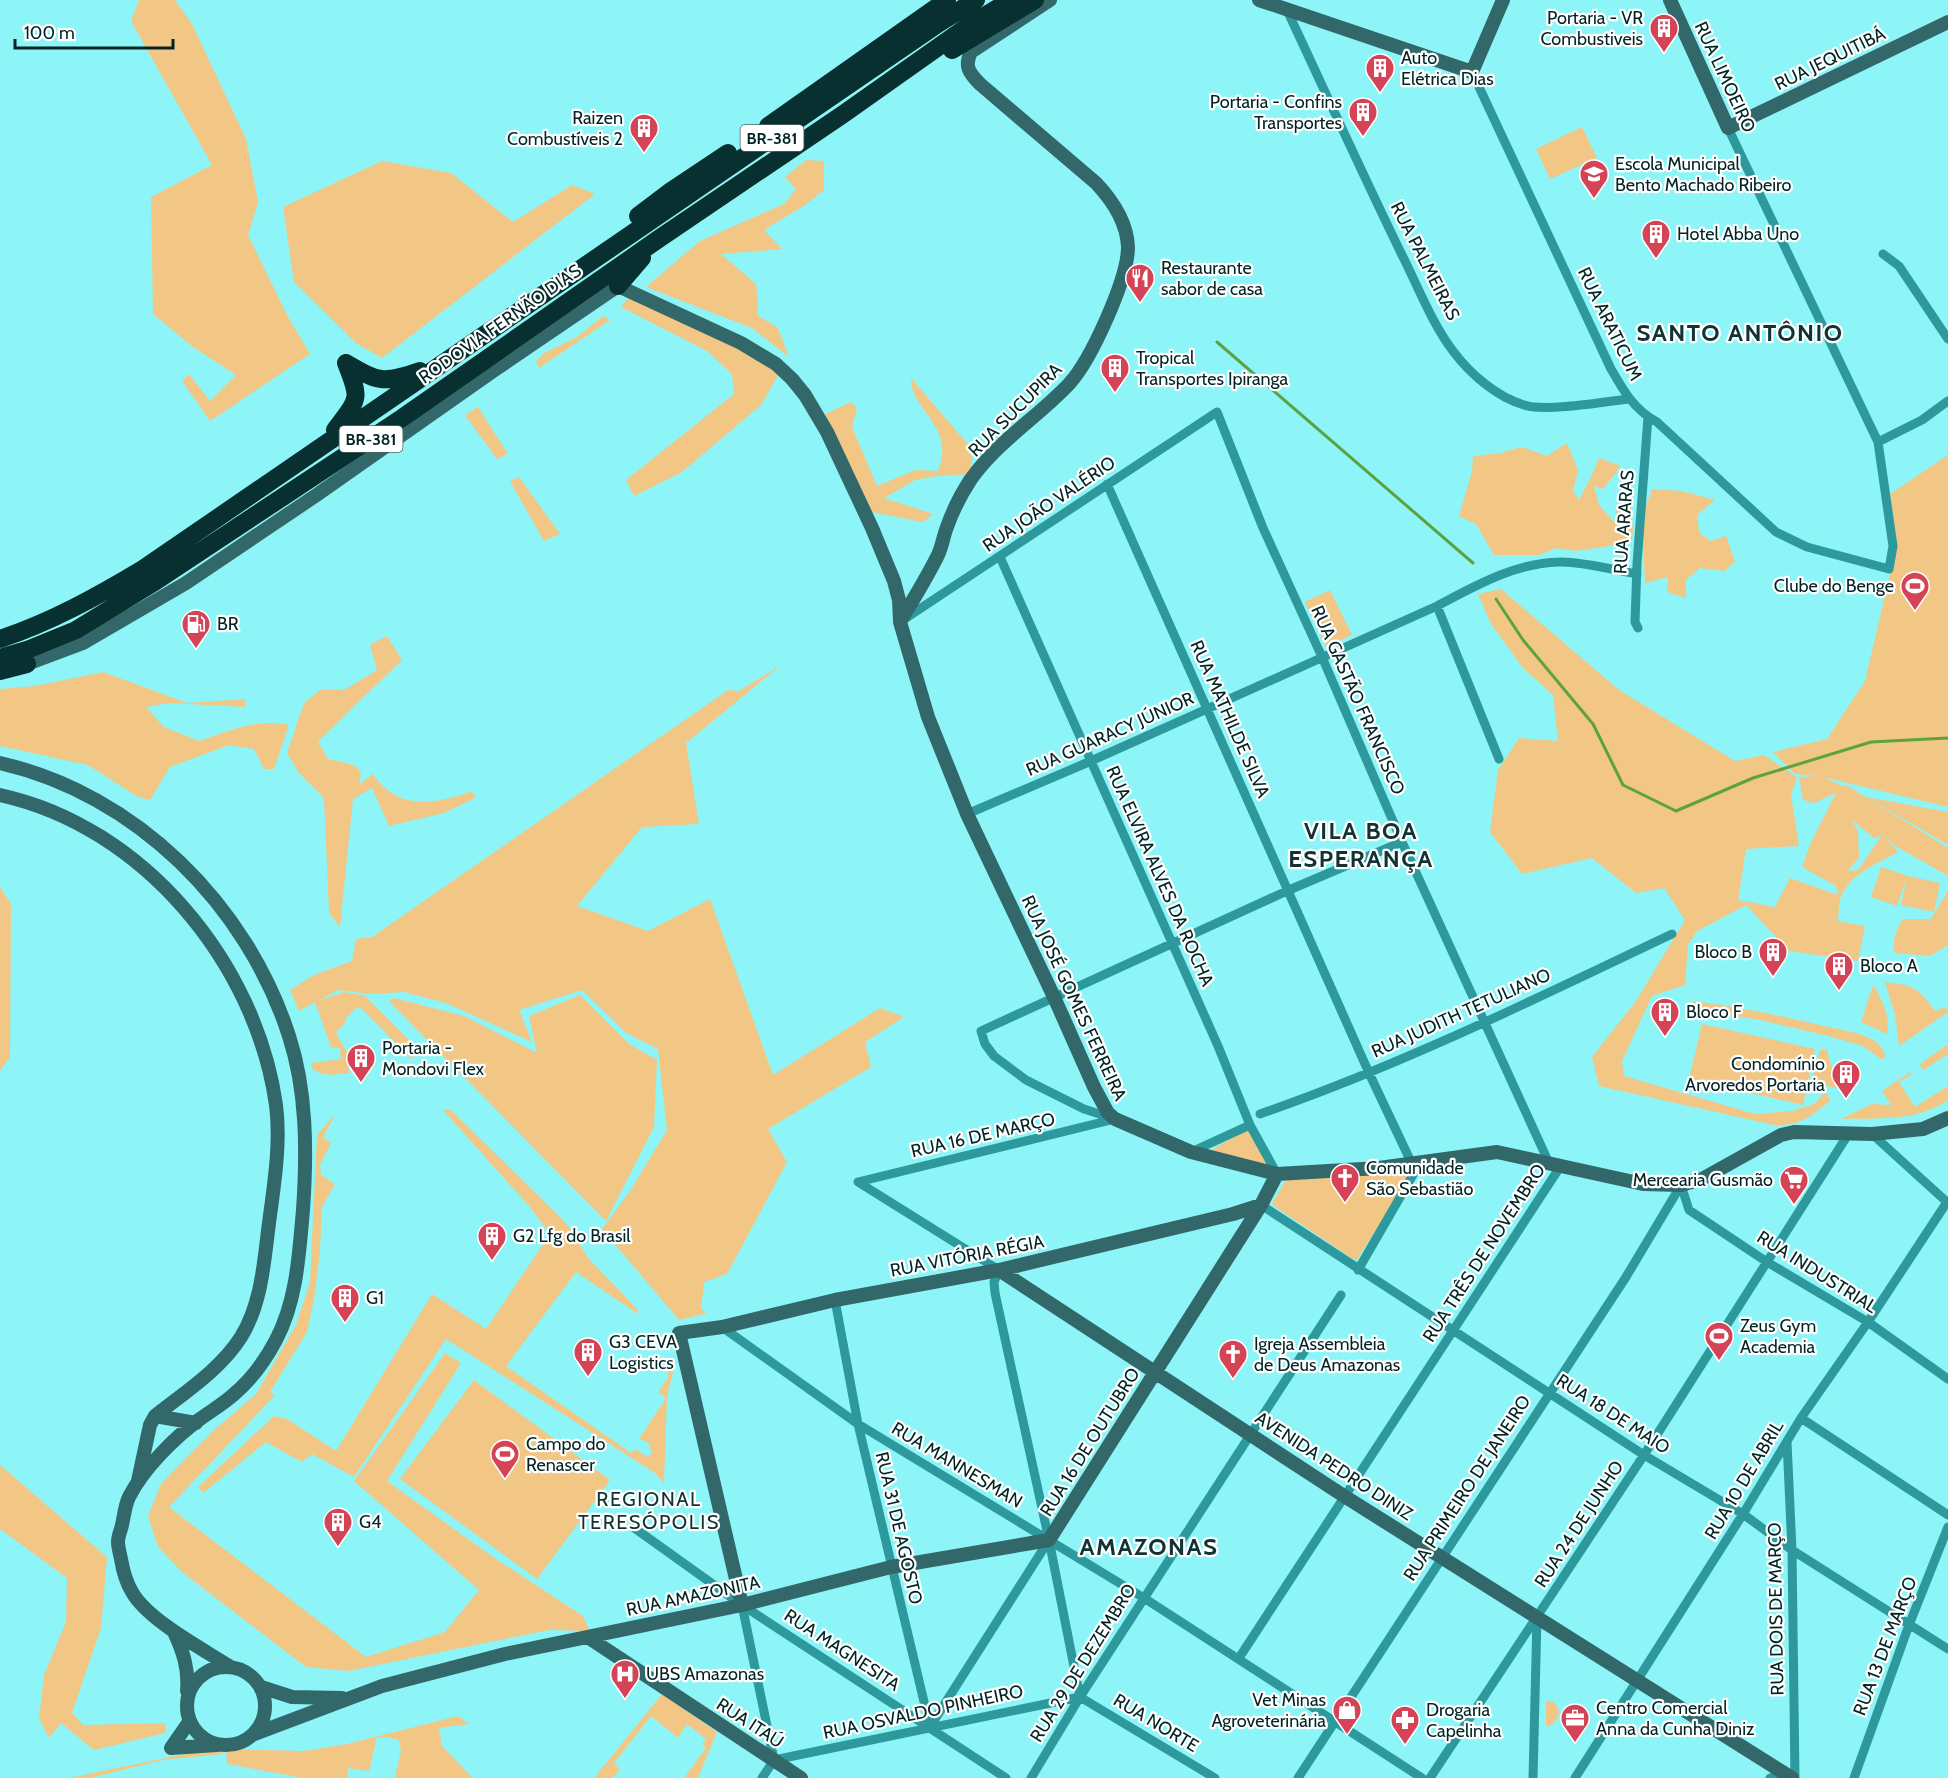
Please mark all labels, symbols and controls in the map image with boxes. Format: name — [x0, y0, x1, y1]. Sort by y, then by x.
place label: Portaria - VR Combustiveis — [1541, 7, 1643, 50]
scale bar — [15, 12, 172, 50]
building icon: Portaria - VR Combustiveis — [1648, 12, 1680, 54]
street label: RUA LIMOEIRO — [1690, 18, 1760, 136]
text: 100 m — [24, 22, 75, 44]
street label: RUA JEQUITIBÁ — [1771, 23, 1889, 95]
place label: Auto Elétrica Dias — [1401, 47, 1494, 90]
building icon: Auto Elétrica Dias — [1364, 52, 1396, 94]
place label: Portaria - Confins Transportes — [1210, 91, 1342, 134]
building icon: Portaria - Confins Transportes — [1347, 96, 1379, 138]
place label: Raizen Combustíveis 2 — [507, 107, 623, 150]
building icon: Raizen Combustíveis 2 — [628, 112, 660, 154]
road number: BR-381 — [740, 125, 804, 151]
place label: Escola Municipal Bento Machado Ribeiro — [1615, 153, 1792, 196]
school or university icon: Escola Municipal Bento Machado Ribeiro — [1578, 158, 1610, 200]
street label: RUA PALMEIRAS — [1386, 198, 1464, 324]
building icon: Hotel Abba Uno — [1640, 218, 1672, 260]
place label: Hotel Abba Uno — [1677, 223, 1799, 245]
place label: Restaurante sabor de casa — [1161, 257, 1263, 300]
street label: RODOVIA FERNÃO DIAS — [415, 260, 585, 388]
restaurant icon: Restaurante sabor de casa — [1124, 262, 1156, 304]
street label: RUA ARATICUM — [1573, 264, 1647, 384]
district label: SANTO ANTÔNIO — [1636, 318, 1844, 347]
place label: Tropical Transportes Ipiranga — [1136, 347, 1289, 390]
building icon: Tropical Transportes Ipiranga — [1099, 352, 1131, 394]
street label: RUA SUCUPIRA — [964, 359, 1066, 461]
road number: BR-381 — [340, 426, 403, 452]
street label: RUA JOÃO VALÉRIO — [978, 451, 1120, 557]
street label: RUA ARARAS — [1609, 469, 1639, 575]
sports icon: Clube do Benge — [1899, 570, 1931, 612]
place label: Clube do Benge — [1774, 575, 1894, 597]
street label: RUA GASTÃO FRANCISCO — [1306, 602, 1410, 798]
fuel station icon: BR — [180, 608, 212, 650]
place label: BR — [217, 613, 239, 635]
street label: RUA MATHILDE SILVA — [1185, 637, 1275, 801]
street label: RUA GUARACY JÚNIOR — [1023, 687, 1197, 781]
street label: RUA ELVIRA ALVES DA ROCHA — [1101, 762, 1219, 990]
district label: VILA BOA ESPERANÇA — [1288, 816, 1434, 873]
street label: RUA JOSÉ GOMES FERREIRA — [1017, 892, 1131, 1104]
building icon: Bloco B — [1757, 936, 1789, 978]
place label: Bloco B — [1695, 941, 1752, 963]
building icon: Bloco A — [1823, 950, 1855, 992]
place label: Bloco A — [1860, 955, 1918, 977]
street label: RUA JUDITH TETULIANO — [1368, 963, 1554, 1062]
building icon: Bloco F — [1649, 996, 1681, 1038]
place label: Bloco F — [1686, 1001, 1743, 1023]
place label: Portaria - Mondovi Flex — [382, 1037, 485, 1080]
building icon: Portaria - Mondovi Flex — [345, 1042, 377, 1084]
place label: Condomínio Arvoredos Portaria — [1685, 1053, 1825, 1096]
building icon: Condomínio Arvoredos Portaria — [1830, 1058, 1862, 1100]
street label: RUA 16 DE MARÇO — [909, 1108, 1057, 1162]
place label: Comunidade São Sebastião — [1366, 1157, 1473, 1200]
street label: RUA TRÊS DE NOVEMBRO — [1418, 1160, 1550, 1346]
church icon: Comunidade São Sebastião — [1329, 1162, 1361, 1204]
supermarket icon: Mercearia Gusmão — [1778, 1164, 1810, 1206]
place label: Mercearia Gusmão — [1633, 1169, 1773, 1191]
building icon: G2 Lfg do Brasil — [476, 1220, 508, 1262]
place label: G2 Lfg do Brasil — [513, 1225, 631, 1247]
street label: RUA INDUSTRIAL — [1753, 1226, 1881, 1318]
street label: RUA VITÓRIA RÉGIA — [888, 1230, 1046, 1282]
building icon: G1 — [329, 1282, 361, 1324]
place label: G1 — [366, 1287, 384, 1309]
place label: Zeus Gym Academia — [1740, 1315, 1816, 1358]
sports icon: Zeus Gym Academia — [1703, 1320, 1735, 1362]
place label: G3 CEVA Logistics — [609, 1331, 677, 1374]
place label: Igreja Assembleia de Deus Amazonas — [1254, 1333, 1400, 1376]
building icon: G3 CEVA Logistics — [572, 1336, 604, 1378]
church icon: Igreja Assembleia de Deus Amazonas — [1217, 1338, 1249, 1380]
street label: RUA 16 DE OUTUBRO — [1035, 1364, 1145, 1520]
street label: RUA 18 DE MAIO — [1552, 1369, 1674, 1459]
street label: RUA PRIMEIRO DE JANEIRO — [1399, 1391, 1535, 1585]
street label: AVENIDA PEDRO DINIZ — [1251, 1407, 1417, 1525]
street label: RUA MANNESMAN — [888, 1417, 1026, 1513]
street label: RUA 10 DE ABRIL — [1700, 1417, 1788, 1543]
place label: Campo do Renascer — [526, 1433, 605, 1476]
sports icon: Campo do Renascer — [489, 1438, 521, 1480]
street label: RUA 31 DE AGOSTO — [871, 1450, 927, 1607]
street label: RUA 24 DE JUNHO — [1530, 1456, 1628, 1591]
district label: REGIONAL TERESÓPOLIS — [578, 1487, 720, 1534]
building icon: G4 — [322, 1506, 354, 1548]
place label: G4 — [359, 1511, 382, 1533]
street label: RUA DOIS DE MARÇO — [1763, 1522, 1789, 1696]
district label: AMAZONAS — [1080, 1532, 1218, 1561]
street label: RUA AMAZONITA — [624, 1571, 762, 1621]
street label: RUA 13 DE MARÇO — [1848, 1573, 1922, 1718]
street label: RUA 29 DE DEZEMBRO — [1025, 1580, 1141, 1746]
street label: RUA MAGNESITA — [780, 1604, 904, 1696]
hospital icon: UBS Amazonas — [609, 1658, 641, 1700]
place label: UBS Amazonas — [646, 1663, 764, 1685]
street label: RUA OSVALDO PINHEIRO — [821, 1680, 1025, 1744]
street label: RUA NORTE — [1109, 1689, 1203, 1757]
place label: Vet Minas Agroveterinária — [1211, 1689, 1326, 1732]
street label: RUA ITAÚ — [712, 1693, 788, 1753]
shop icon: Vet Minas Agroveterinária — [1331, 1694, 1363, 1736]
place label: Centro Comercial Anna da Cunha Diniz — [1596, 1697, 1755, 1740]
place label: Drogaria Capelinha — [1426, 1699, 1502, 1742]
office icon: Centro Comercial Anna da Cunha Diniz — [1559, 1702, 1591, 1744]
pharmacy icon: Drogaria Capelinha — [1389, 1704, 1421, 1746]

